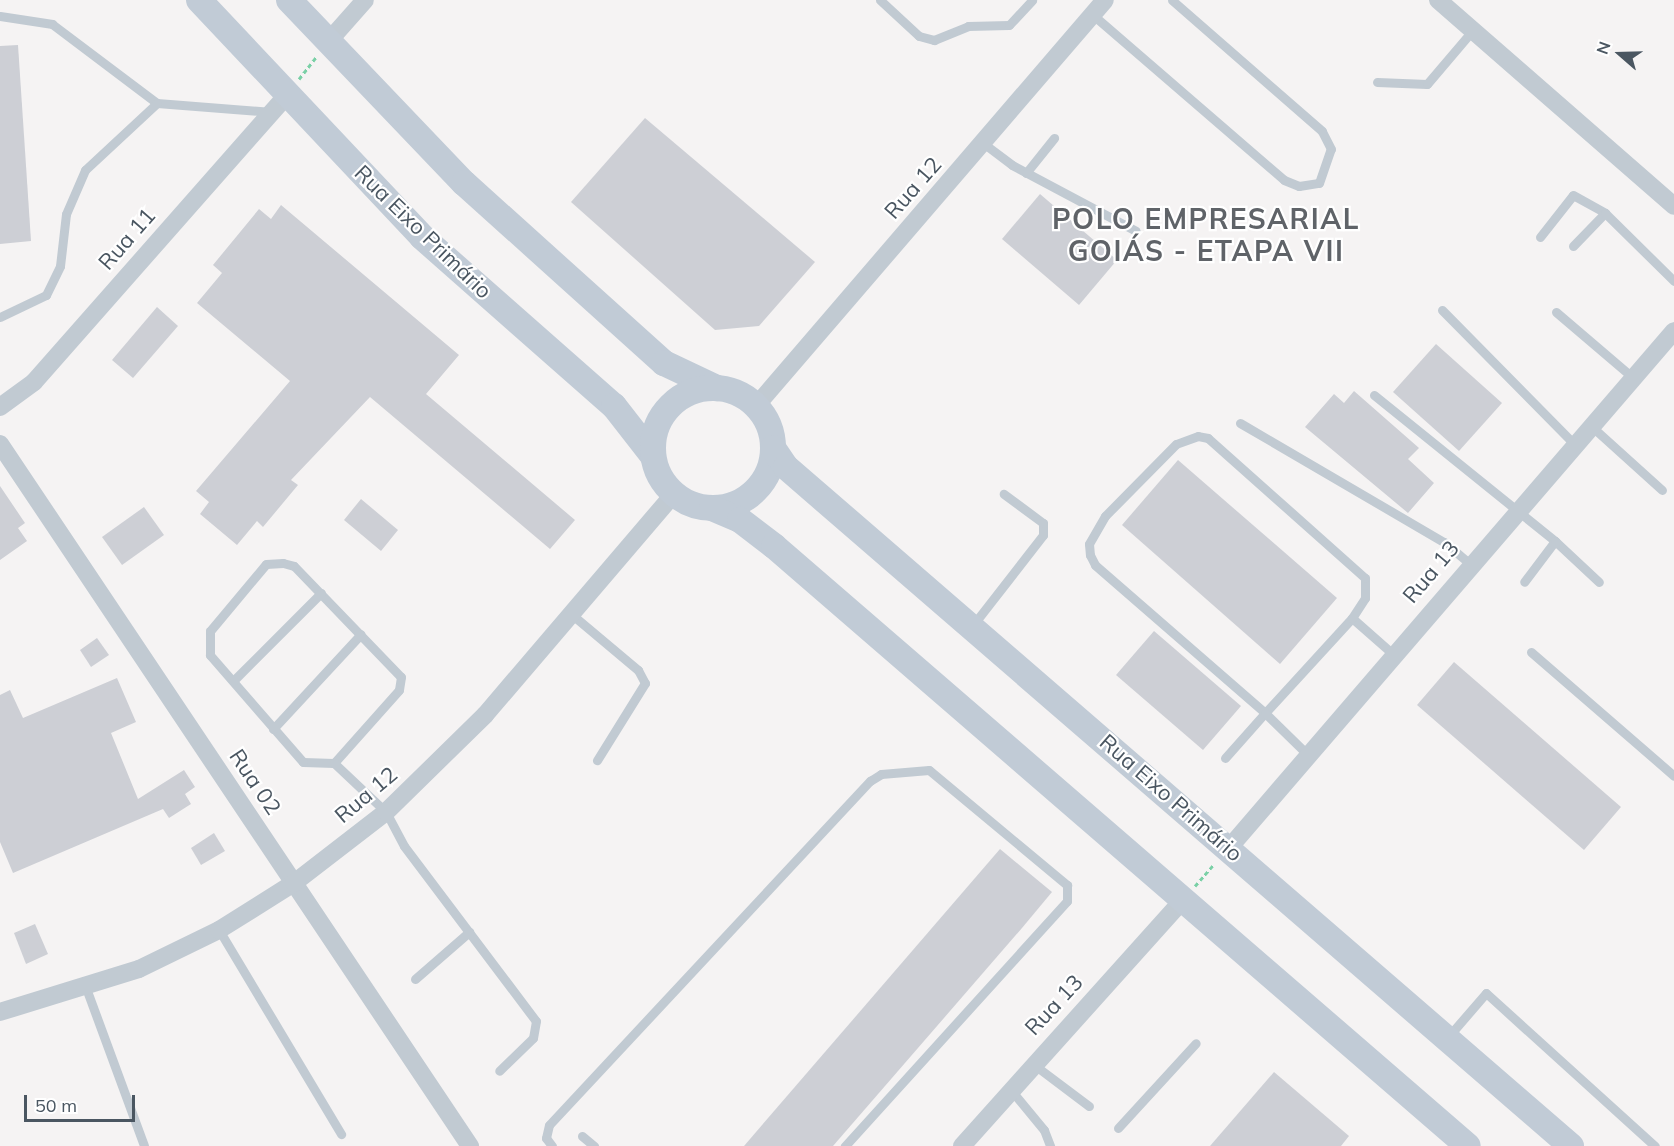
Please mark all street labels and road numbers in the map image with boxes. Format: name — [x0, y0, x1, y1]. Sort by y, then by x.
street label: Rua 12 — [879, 152, 947, 224]
street label: Rua Eixo Primário — [349, 160, 497, 304]
street label: Rua 11 — [93, 203, 161, 275]
street label: Rua 13 — [1397, 535, 1465, 609]
street label: Rua Eixo Primário — [1094, 729, 1248, 867]
street label: Rua 02 — [224, 744, 286, 820]
street label: Rua 12 — [329, 761, 403, 829]
street label: Rua 13 — [1019, 969, 1089, 1041]

